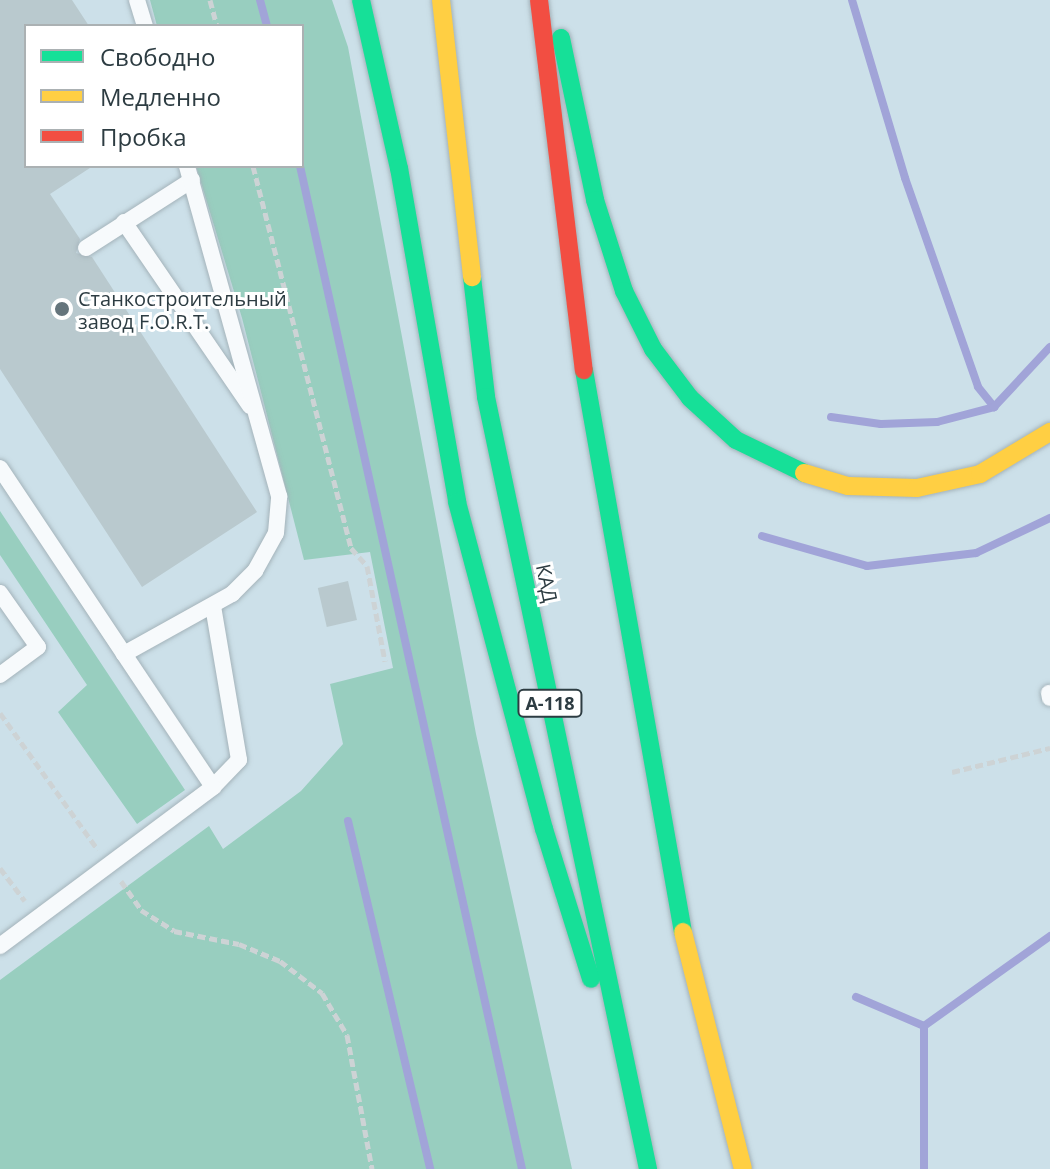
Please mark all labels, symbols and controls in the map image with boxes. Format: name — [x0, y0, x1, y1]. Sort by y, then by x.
legend — [24, 24, 304, 168]
text: Свободно — [100, 40, 215, 73]
text: Медленно — [100, 80, 221, 113]
text: Пробка — [100, 120, 187, 153]
place label: Станкостроительный завод F.O.R.T. — [78, 286, 287, 333]
marker: Станкостроительный завод F.O.R.T. — [53, 300, 71, 318]
street label: КАД — [531, 562, 563, 604]
road number: А-118 — [516, 689, 584, 717]

